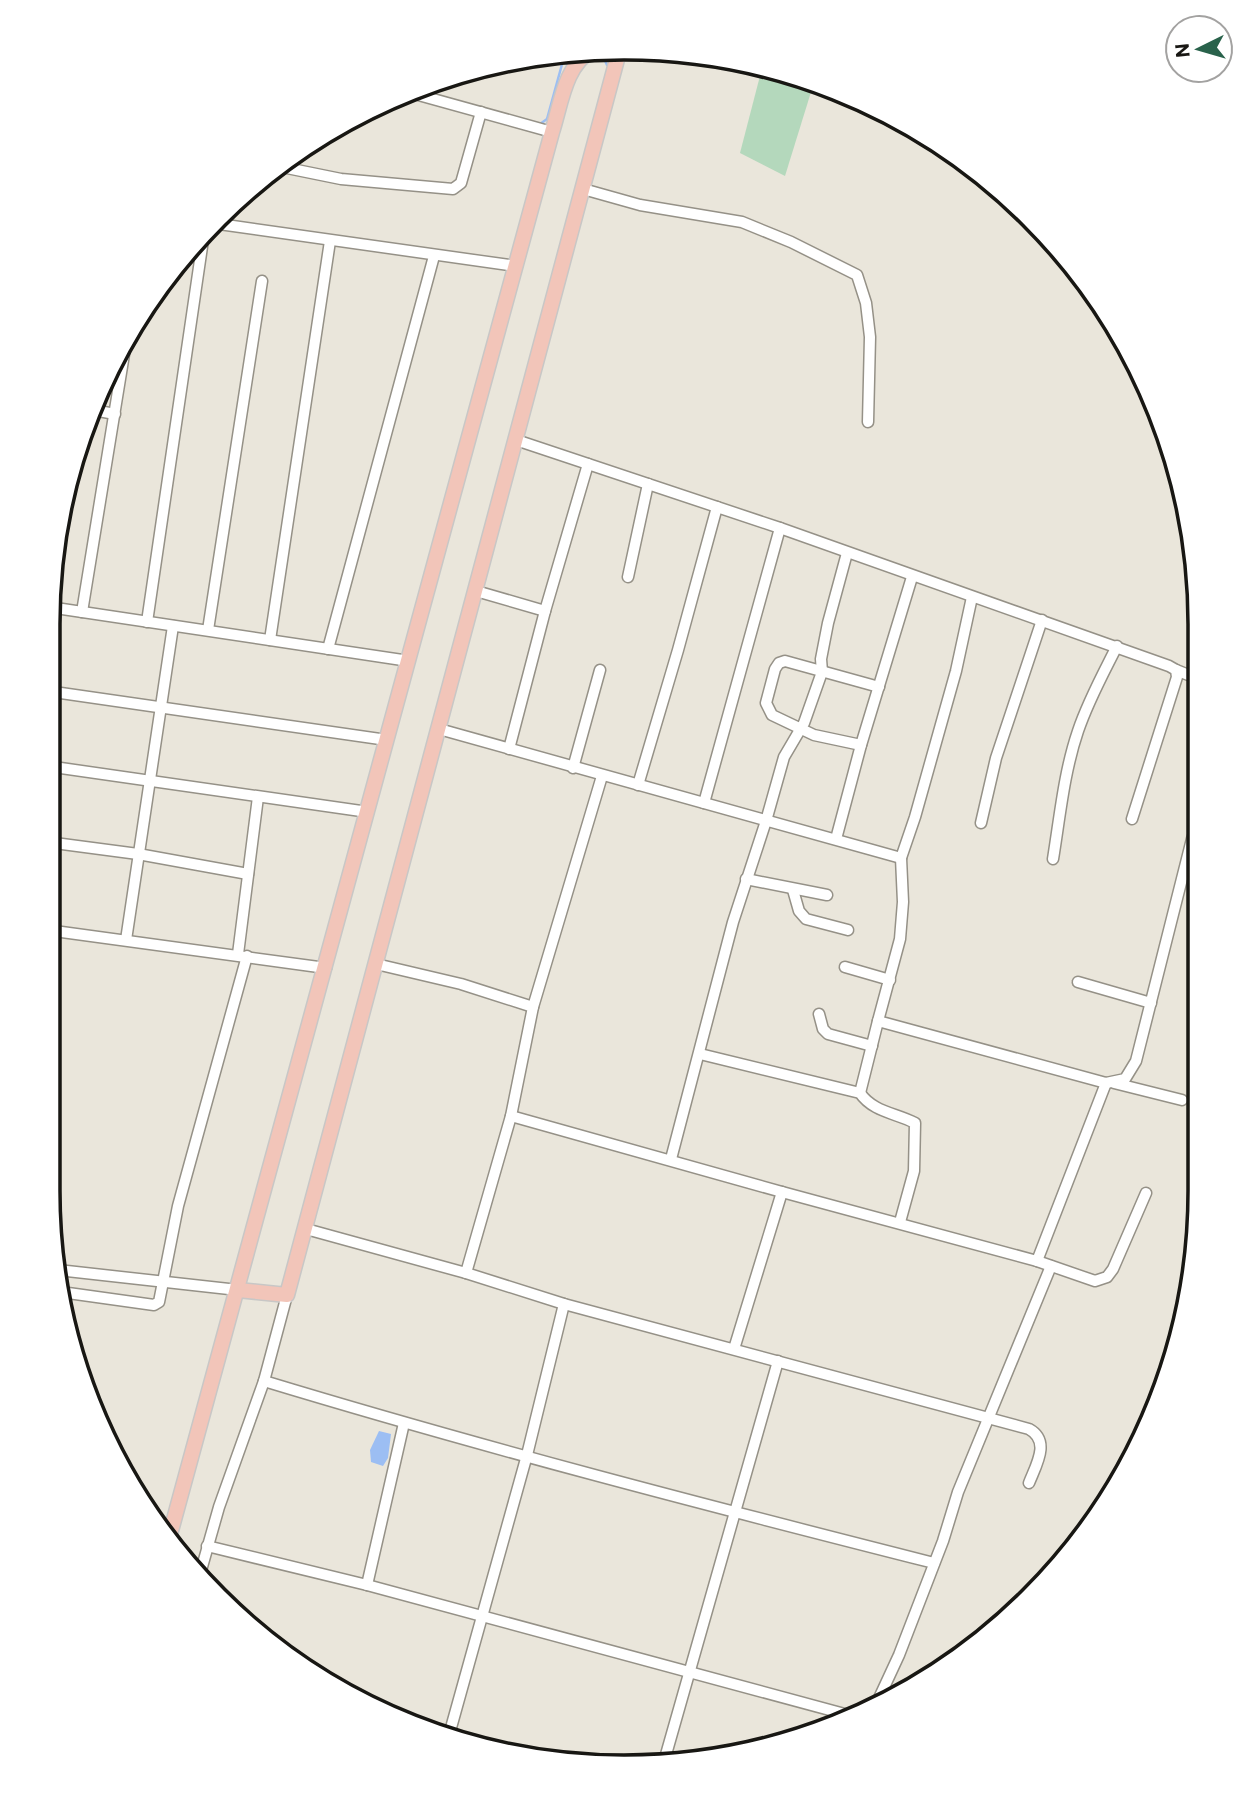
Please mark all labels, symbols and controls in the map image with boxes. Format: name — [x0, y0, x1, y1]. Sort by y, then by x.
north arrow — [1164, 14, 1234, 84]
text: N — [1169, 42, 1194, 59]

